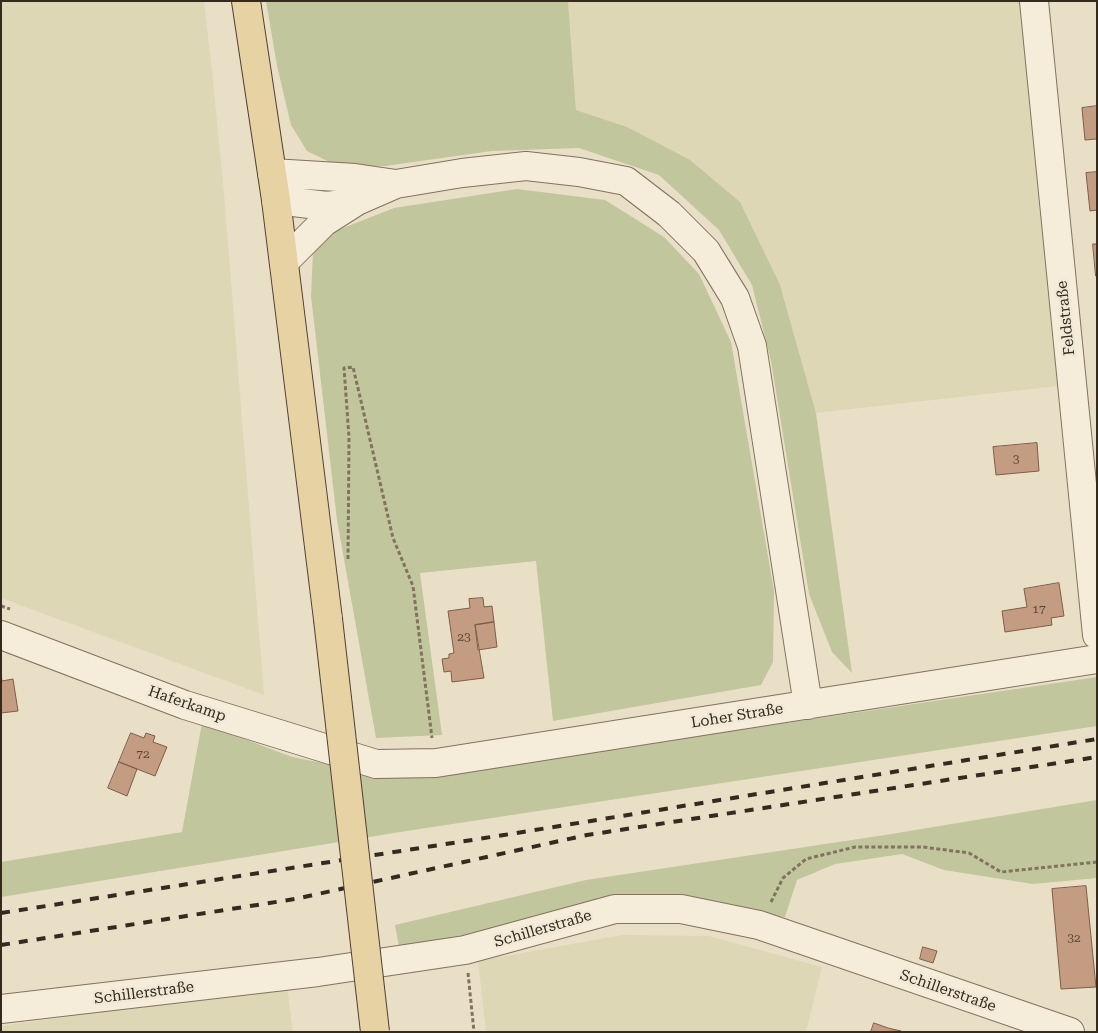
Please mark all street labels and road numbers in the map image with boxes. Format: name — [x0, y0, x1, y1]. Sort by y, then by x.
street label: Feldstraße — [1053, 280, 1079, 356]
street label: Haferkamp — [146, 682, 228, 726]
street label: Loher Straße — [690, 700, 784, 732]
street label: Schillerstraße — [492, 906, 594, 952]
street label: Schillerstraße — [898, 966, 998, 1016]
street label: Schillerstraße — [93, 978, 195, 1008]

